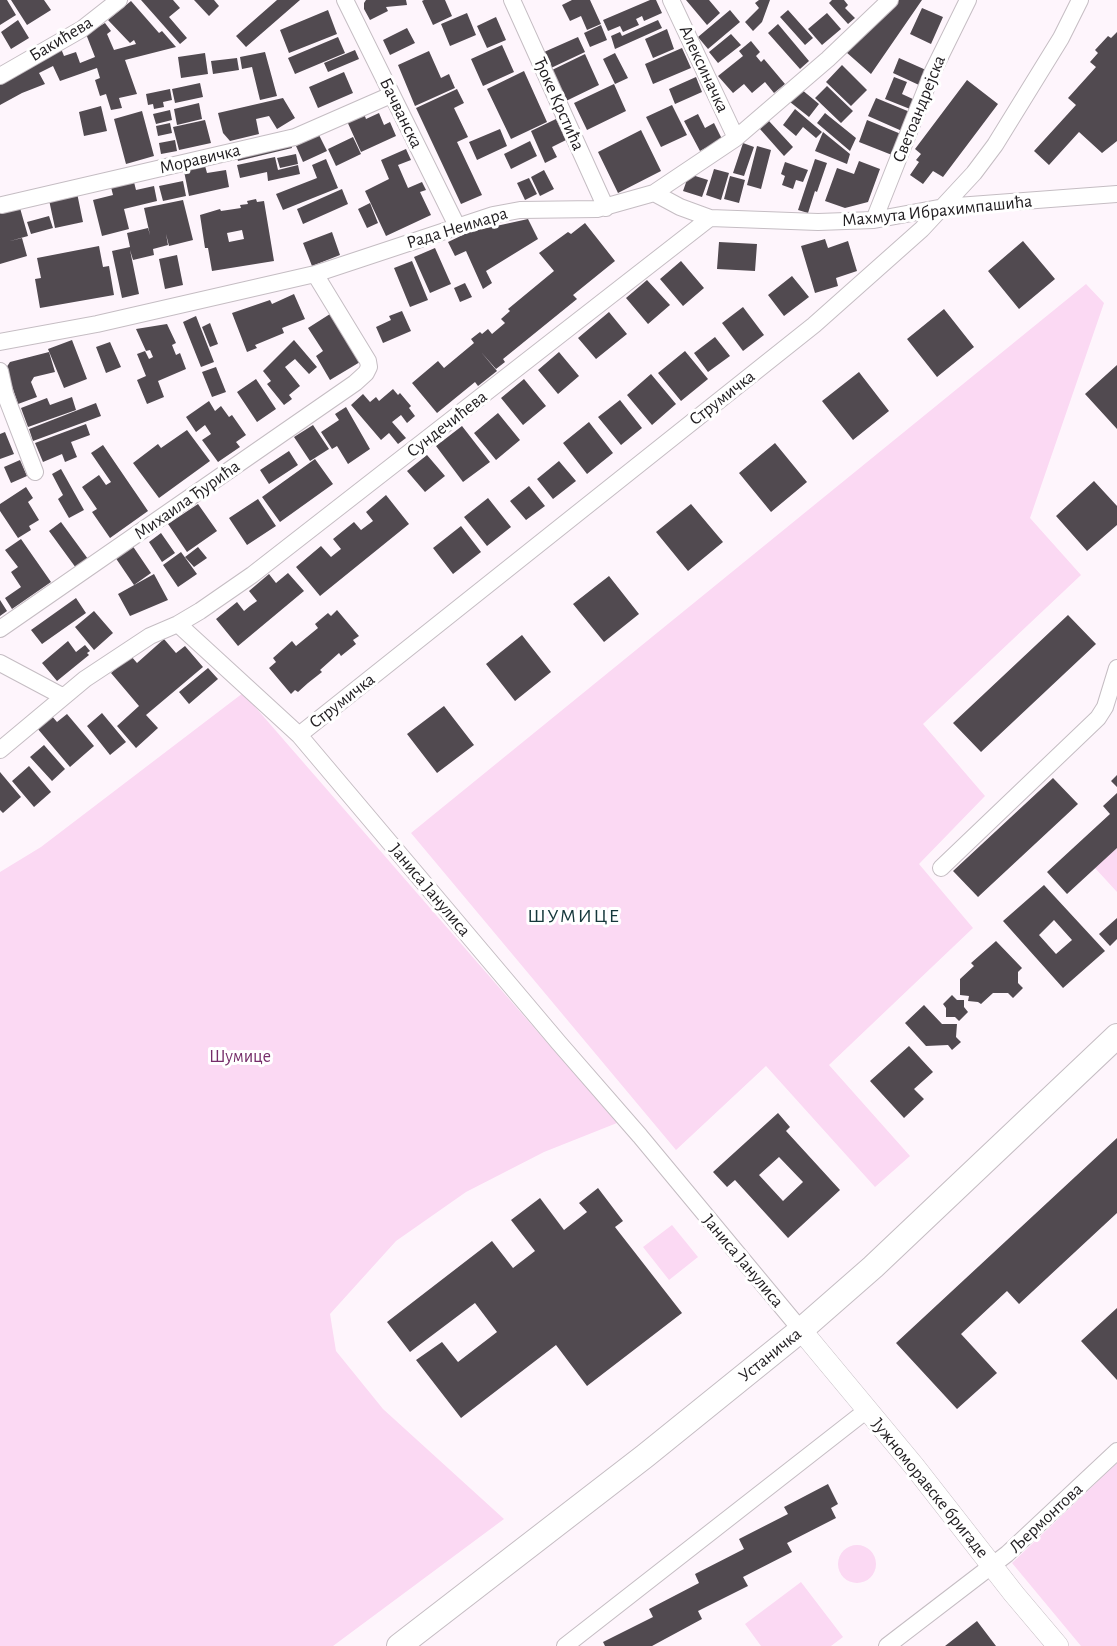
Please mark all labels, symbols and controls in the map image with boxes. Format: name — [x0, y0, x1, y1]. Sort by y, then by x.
street label: Бакићева — [25, 12, 97, 66]
street label: Алексиначка — [674, 22, 734, 116]
street label: Светоандрејска — [888, 52, 950, 166]
street label: Ђоке Крстића — [529, 54, 589, 154]
street label: Бачванска — [375, 74, 427, 152]
street label: Моравичка — [157, 139, 243, 179]
street label: Махмута Ибрахимпашића — [841, 190, 1033, 232]
street label: Рада Неимара — [404, 202, 510, 254]
street label: Струмичка — [685, 366, 759, 430]
street label: Сундечићева — [402, 386, 492, 462]
street label: Михаила Ђурића — [130, 455, 244, 545]
street label: Струмичка — [305, 669, 379, 733]
street label: Јаниса Јанулиса — [385, 839, 475, 941]
district label: ШУМИЦЕ — [527, 904, 621, 928]
park label: Шумице — [209, 1046, 271, 1068]
street label: Јаниса Јанулиса — [698, 1210, 788, 1312]
street label: Устаничка — [734, 1323, 806, 1387]
street label: Јужноморавске бригаде — [867, 1413, 993, 1563]
street label: Љермонтова — [1005, 1478, 1087, 1558]

